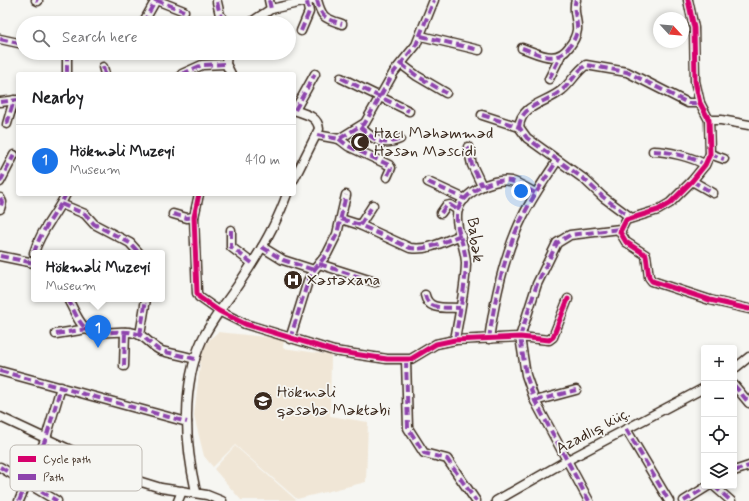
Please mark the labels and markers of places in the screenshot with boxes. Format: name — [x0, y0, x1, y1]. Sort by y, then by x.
place label: Hacı Məhəmməd Həsən Məscidi — [374, 123, 493, 162]
mosque icon: Hacı Məhəmməd Həsən Məscidi — [349, 131, 371, 153]
hospital icon: Xəstəxana — [282, 269, 304, 291]
place label: Xəstəxana — [307, 270, 380, 291]
pin: 1 — [85, 315, 111, 348]
place label: Hökməli qəsəbə Məktəbi — [277, 382, 391, 421]
school or university icon: Hökməli qəsəbə Məktəbi — [252, 390, 274, 412]

